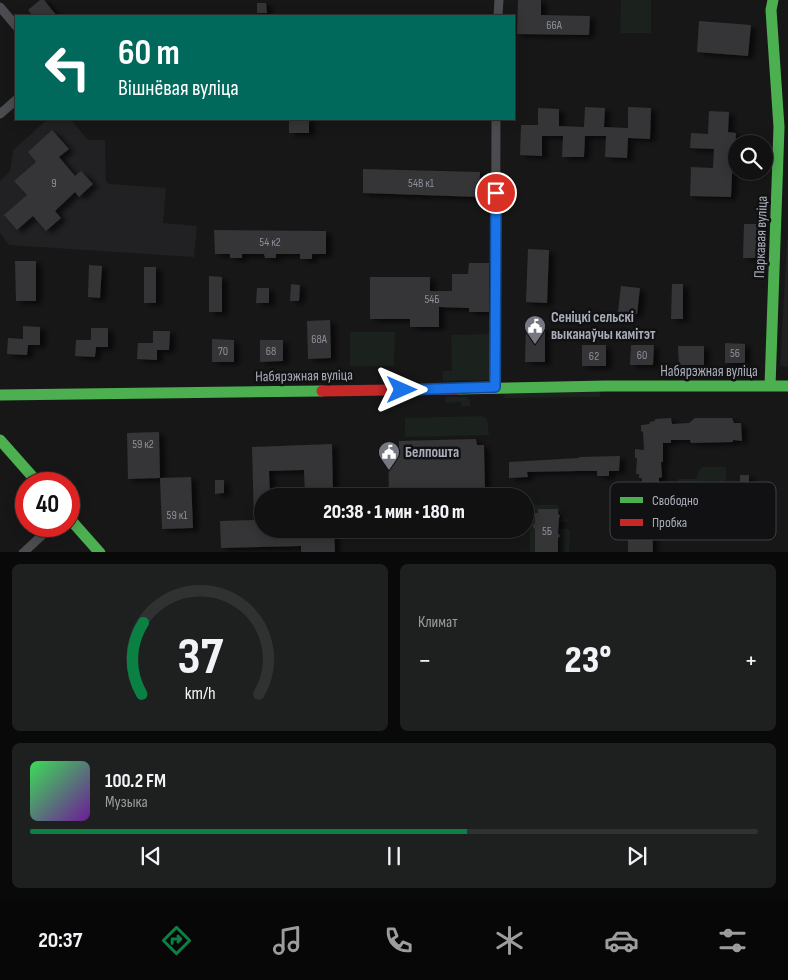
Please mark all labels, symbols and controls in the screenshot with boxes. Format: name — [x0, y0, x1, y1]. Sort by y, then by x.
house number: 66А — [546, 18, 563, 33]
text: 60 m — [118, 32, 180, 75]
icon: left — [35, 35, 100, 100]
text: Вішнёвая вуліца — [118, 75, 239, 102]
map controls — [728, 135, 773, 180]
button: search — [728, 135, 773, 180]
pin — [475, 172, 517, 214]
house number: 9 — [51, 176, 57, 191]
house number: 54В к1 — [408, 176, 435, 191]
icon: arrive — [482, 179, 510, 207]
street label: Паркавая вуліца — [750, 195, 772, 278]
house number: 54 к2 — [259, 235, 281, 250]
house number: 54Б — [424, 292, 440, 307]
place label: Сеніцкі сельскі выканаўчы камітэт — [551, 308, 656, 344]
public building icon: Сеніцкі сельскі выканаўчы камітэт — [523, 314, 547, 345]
house number: 68А — [311, 332, 328, 347]
house number: 70 — [218, 344, 228, 359]
house number: 68 — [266, 344, 276, 359]
house number: 56 — [730, 346, 740, 361]
house number: 60 — [637, 348, 647, 363]
house number: 62 — [589, 349, 599, 364]
street label: Набярэжная вуліца — [660, 362, 758, 381]
position arrow — [375, 363, 427, 415]
street label: Набярэжная вуліца — [255, 366, 353, 386]
house number: 59 к2 — [132, 437, 154, 452]
public building icon: Белпошта — [377, 440, 401, 471]
place label: Белпошта — [405, 443, 459, 462]
speed limit sign: 40 — [15, 472, 80, 537]
legend — [610, 482, 776, 540]
text: Свободно — [652, 492, 699, 509]
text: 20:38 · 1 мин · 180 m — [323, 501, 465, 524]
house number: 59 к1 — [167, 508, 188, 523]
text: Пробка — [652, 514, 687, 531]
house number: 5Б — [542, 524, 552, 539]
text: Климат — [418, 613, 458, 632]
text: 37 — [177, 626, 223, 689]
text: 23° — [565, 638, 611, 683]
text: − — [418, 644, 432, 677]
text: + — [744, 644, 758, 677]
text: km/h — [185, 683, 215, 704]
text: 100.2 FM — [105, 770, 166, 793]
text: Музыка — [105, 793, 148, 812]
icon: previous — [137, 842, 165, 870]
icon: pause — [380, 842, 408, 870]
icon: next — [623, 842, 651, 870]
icon: directions — [159, 923, 194, 958]
icon: music — [270, 923, 305, 958]
icon: phone — [381, 923, 416, 958]
icon: climate — [492, 923, 527, 958]
icon: car — [604, 923, 639, 958]
icon: filters — [715, 923, 750, 958]
text: 20:37 — [38, 927, 82, 954]

